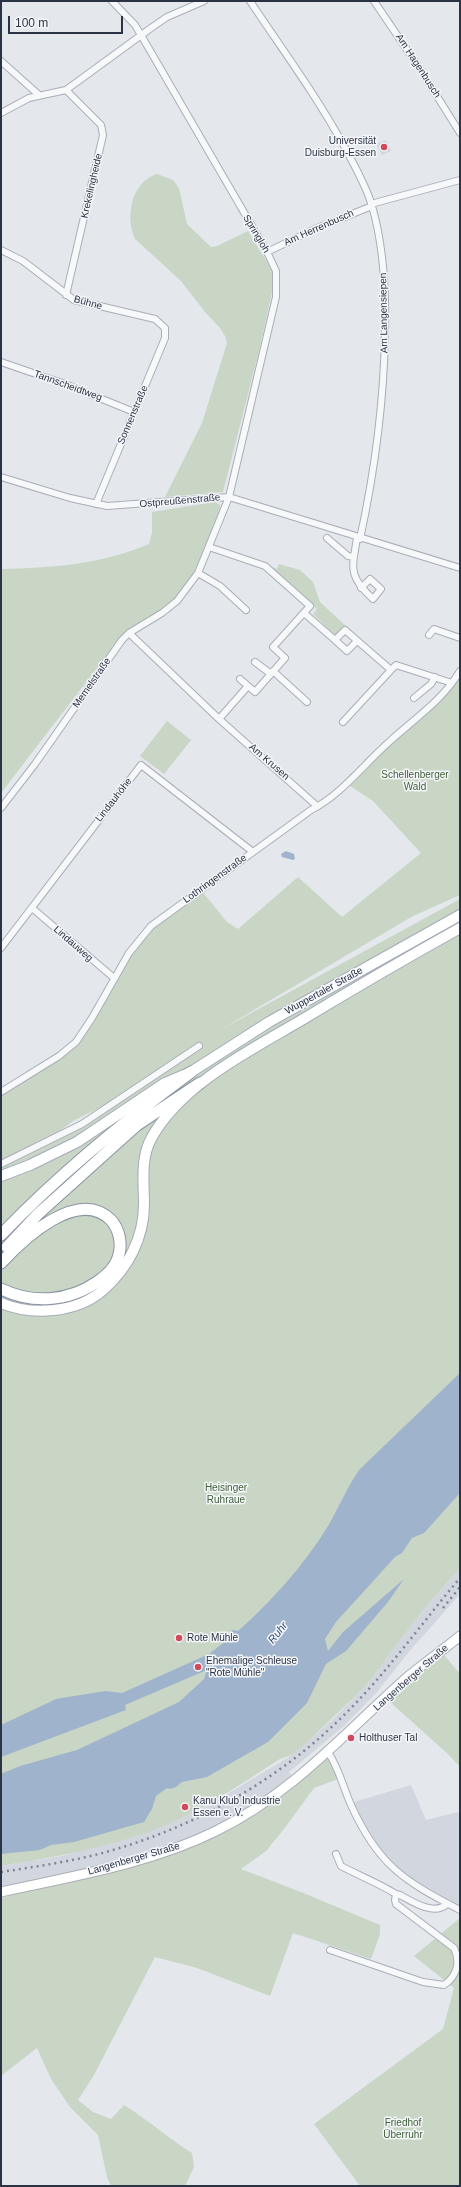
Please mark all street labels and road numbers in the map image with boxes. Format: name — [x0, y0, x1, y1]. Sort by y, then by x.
street label: Am Hagenbusch — [393, 32, 443, 100]
street label: Krekelingheide — [79, 152, 105, 220]
street label: Am Herrenbusch — [282, 207, 356, 249]
street label: Springloh — [240, 213, 272, 255]
street label: Am Langensiepen — [377, 273, 391, 353]
street label: Bühne — [72, 293, 104, 313]
street label: Tannscheidtweg — [32, 368, 104, 404]
street label: Sonnenstraße — [115, 384, 151, 446]
street label: Ostpreußenstraße — [139, 491, 221, 511]
street label: Memelstraße — [70, 656, 114, 710]
street label: Am Krusen — [246, 741, 292, 783]
street label: Lindauhöhe — [93, 776, 135, 824]
street label: Lothringenstraße — [181, 852, 249, 906]
street label: Lindauweg — [51, 924, 95, 964]
street label: Wuppertaler Straße — [283, 965, 365, 1017]
street label: Langenberger Straße — [371, 1642, 451, 1714]
street label: Langenberger Straße — [87, 1840, 181, 1878]

